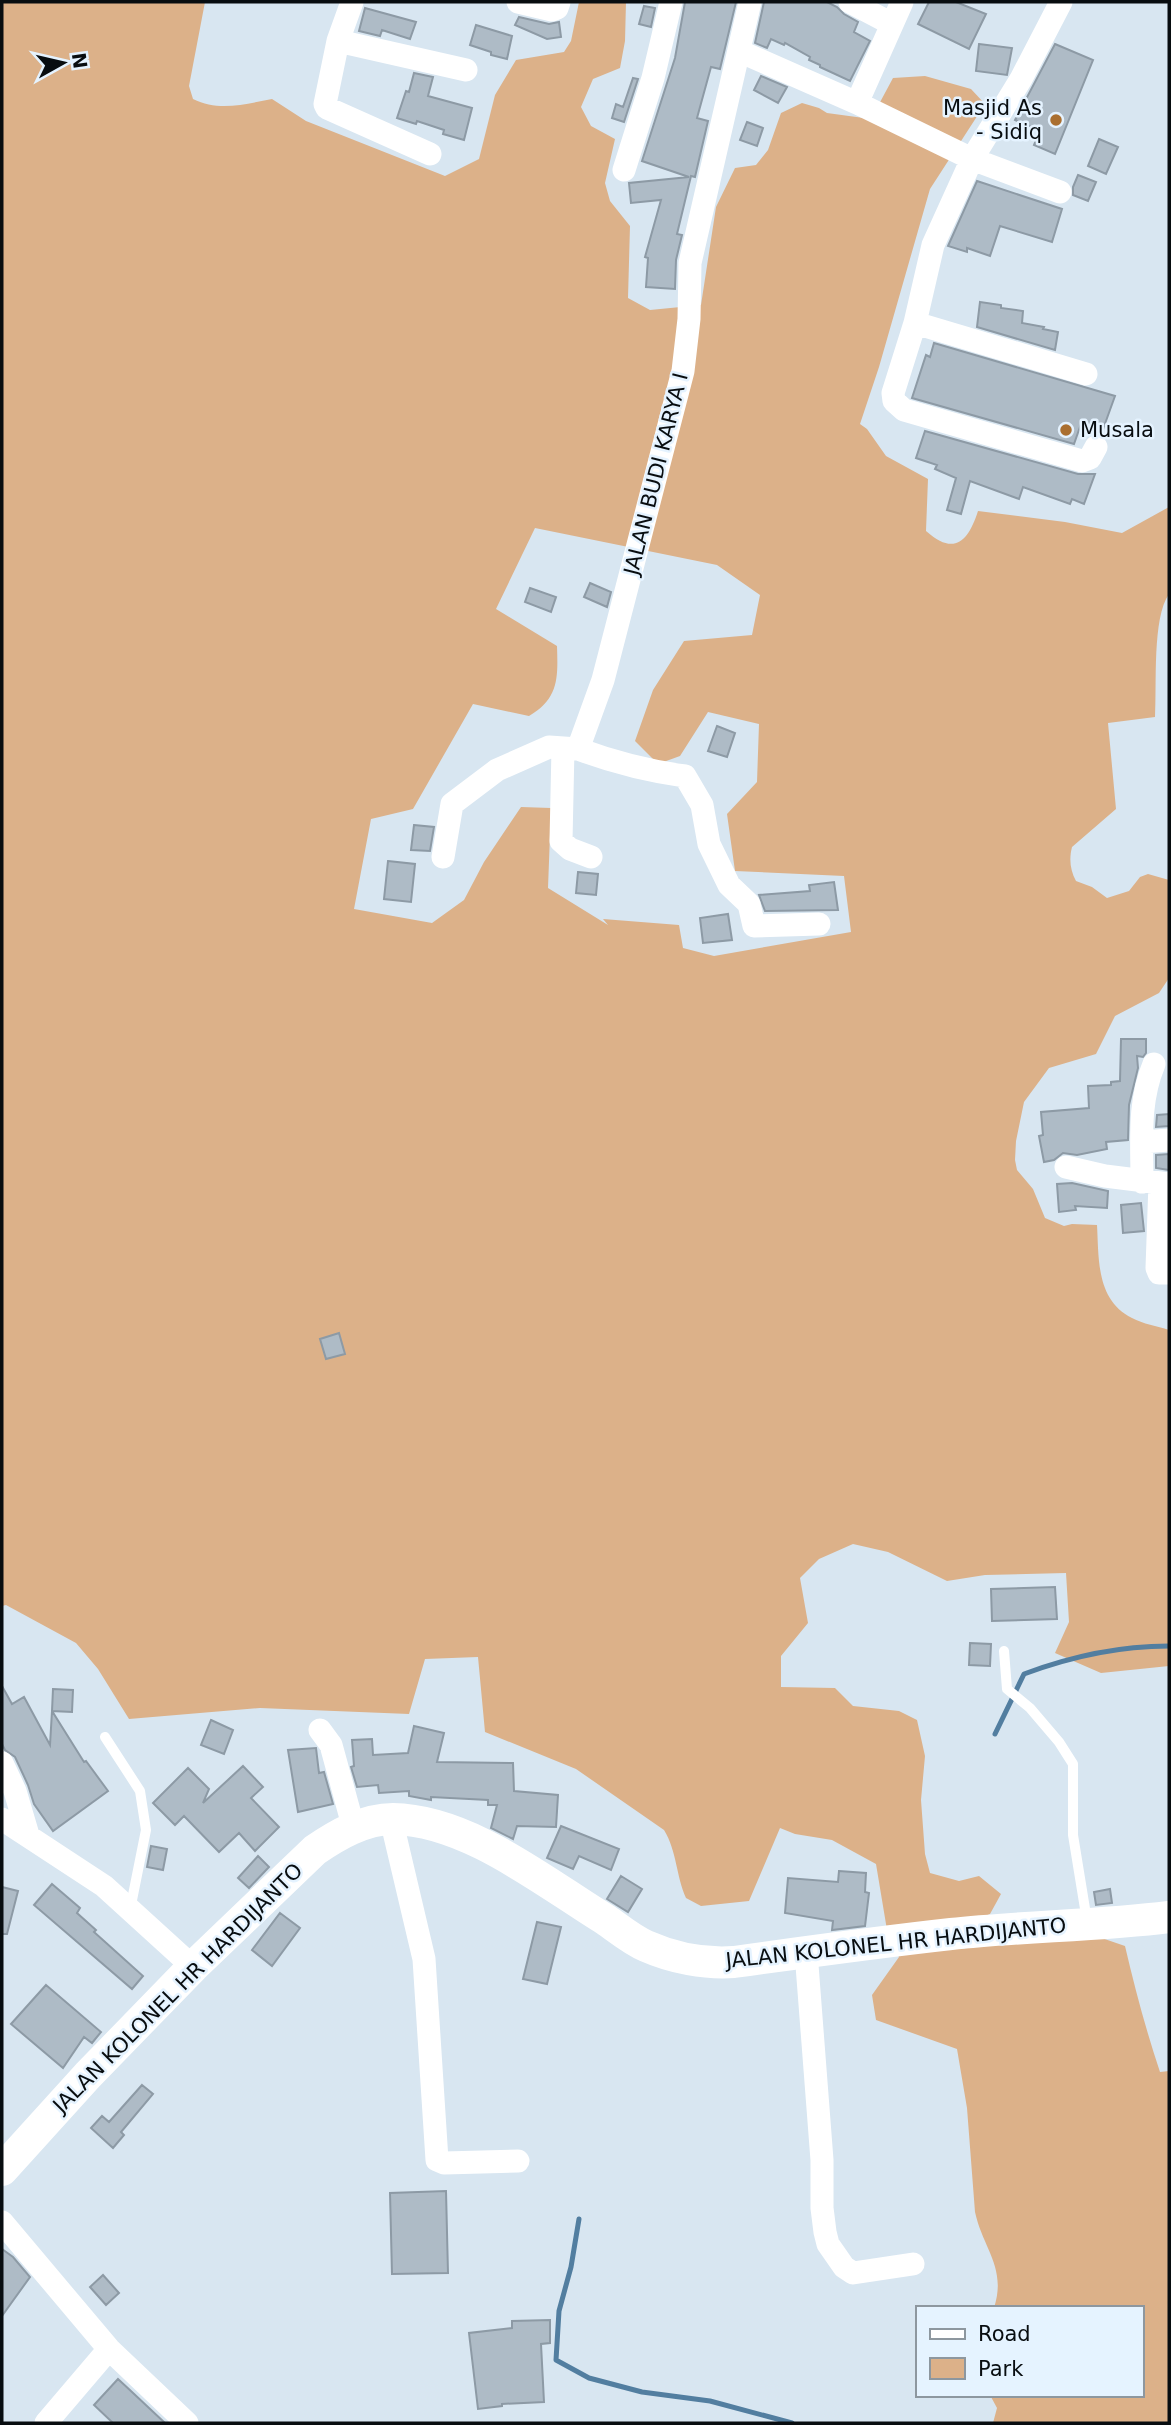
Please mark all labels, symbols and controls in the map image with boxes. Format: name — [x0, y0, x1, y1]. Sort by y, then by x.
north arrow — [28, 28, 98, 98]
text: N — [68, 51, 92, 70]
place label: Masjid As - Sidiq — [943, 96, 1042, 144]
marker: Masjid As - Sidiq — [1048, 112, 1064, 128]
street label: JALAN BUDI KARYA I — [619, 370, 693, 579]
place label: Musala — [1080, 418, 1154, 442]
marker: Musala — [1058, 422, 1074, 438]
street label: JALAN KOLONEL HR HARDIJANTO — [47, 1858, 308, 2119]
street label: JALAN KOLONEL HR HARDIJANTO — [722, 1913, 1068, 1973]
legend — [916, 2306, 1143, 2397]
text: Road — [978, 2322, 1031, 2346]
text: Park — [978, 2357, 1024, 2381]

